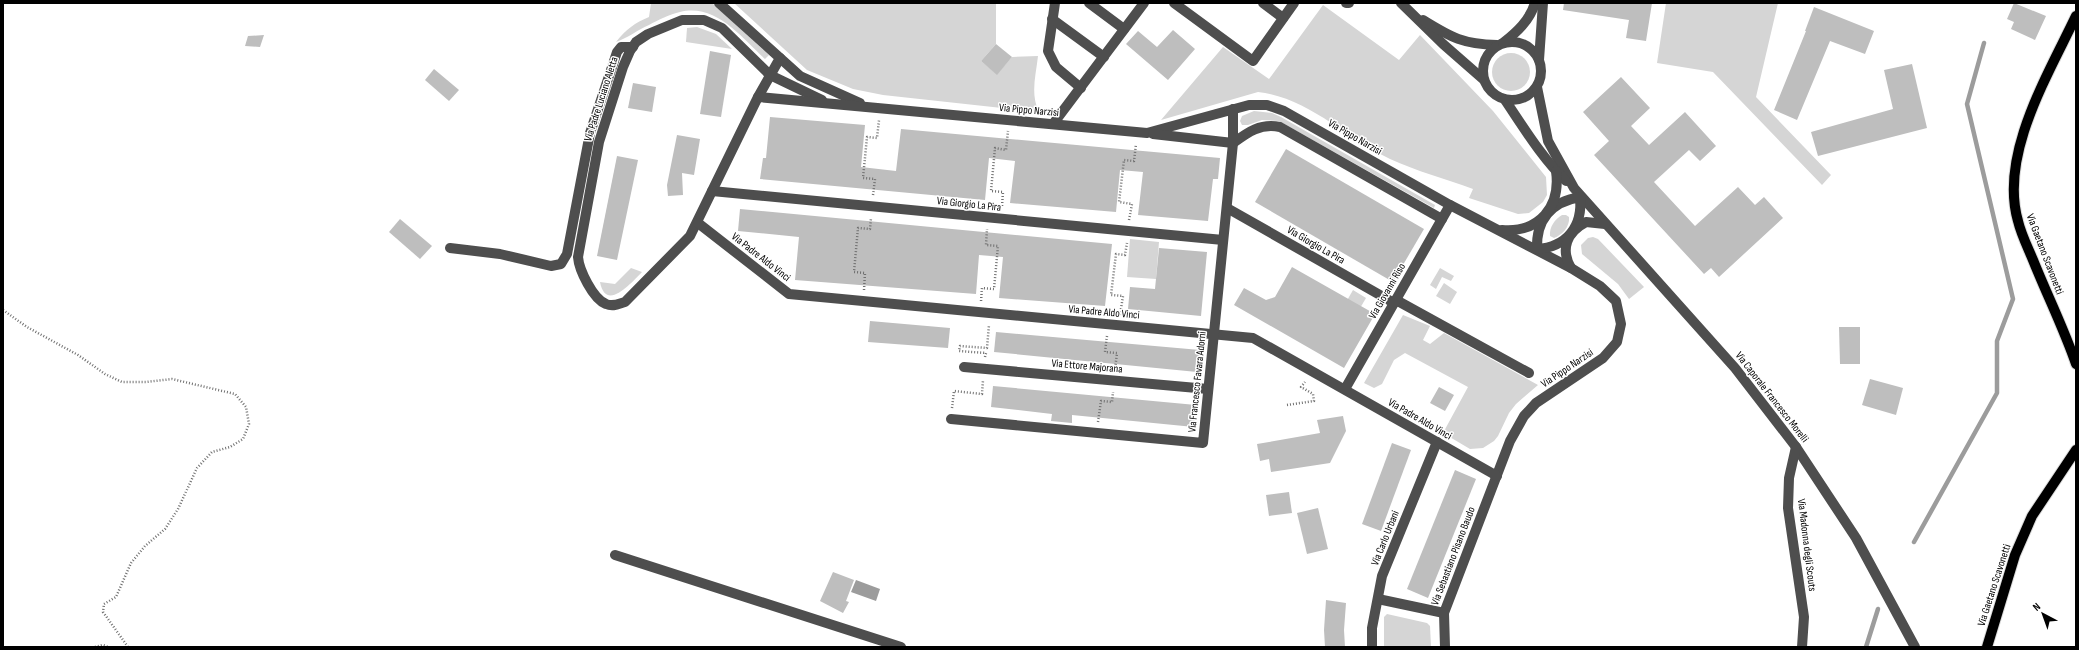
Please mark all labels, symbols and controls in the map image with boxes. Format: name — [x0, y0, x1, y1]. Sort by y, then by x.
street label: Via Padre Luciano Aletta — [581, 55, 621, 143]
street label: Via Pippo Narzisi — [999, 101, 1059, 119]
street label: Via Pippo Narzisi — [1326, 116, 1384, 158]
street label: Via Giorgio La Pira — [936, 194, 1002, 214]
street label: Via Gaetano Scavonetti — [2024, 212, 2066, 296]
street label: Via Giorgio La Pira — [1285, 223, 1347, 267]
street label: Via Padre Aldo Vinci — [729, 230, 793, 284]
street label: Via Giovanni Riso — [1366, 260, 1408, 321]
street label: Via Padre Aldo Vinci — [1068, 302, 1140, 322]
street label: Via Francesco Favara Adorni — [1185, 331, 1209, 433]
street label: Via Pippo Narzisi — [1538, 346, 1596, 390]
street label: Via Caporale Francesco Morelli — [1733, 349, 1811, 445]
street label: Via Ettore Majorana — [1051, 356, 1123, 376]
street label: Via Padre Aldo Vinci — [1386, 396, 1454, 442]
street label: Via Madonna degli Scouts — [1795, 498, 1819, 592]
street label: Via Sebastiano Pisano Baudo — [1428, 505, 1478, 607]
street label: Via Carlo Urbani — [1368, 509, 1402, 567]
street label: Via Gaetano Scavonetti — [1975, 542, 2013, 628]
north arrow — [2023, 594, 2063, 634]
text: N — [2030, 600, 2043, 614]

